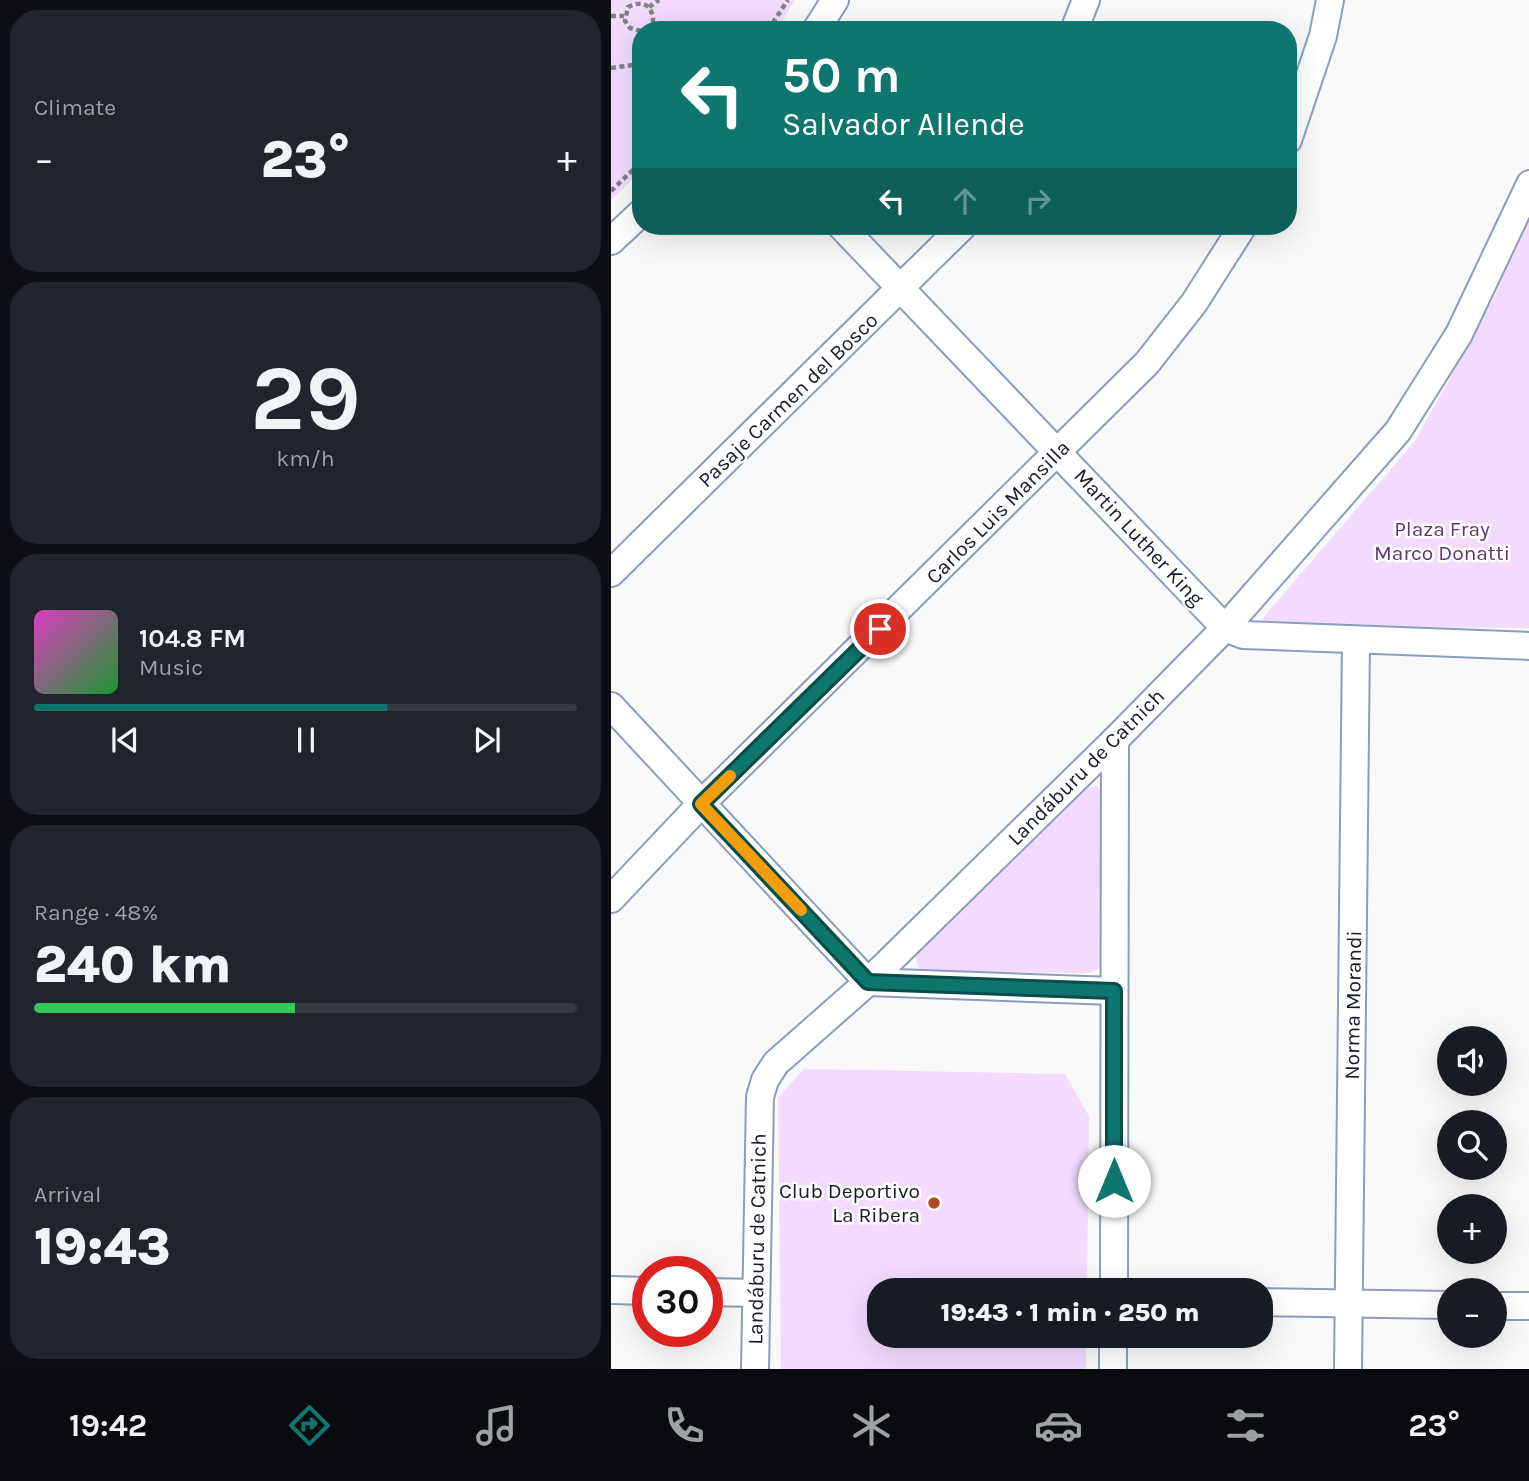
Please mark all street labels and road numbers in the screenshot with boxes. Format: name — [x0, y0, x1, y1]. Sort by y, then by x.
street label: Pasaje Carmen del Bosco — [693, 308, 883, 492]
street label: Carlos Luis Mansilla — [921, 435, 1075, 589]
street label: Martin Luther King — [1069, 463, 1209, 611]
street label: Landáburu de Catnich — [1003, 684, 1169, 850]
street label: Norma Morandi — [1340, 930, 1366, 1080]
street label: Landáburu de Catnich — [743, 1133, 771, 1345]

